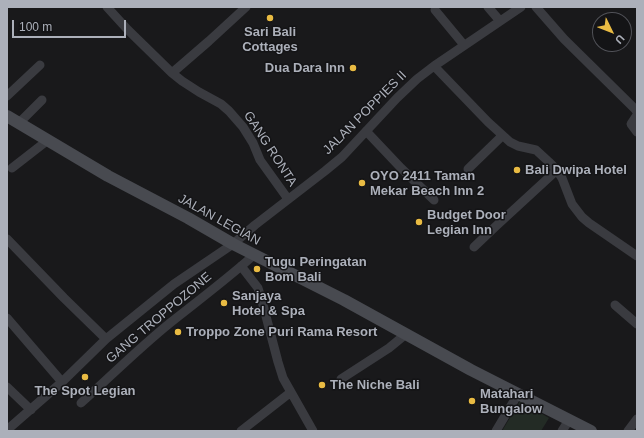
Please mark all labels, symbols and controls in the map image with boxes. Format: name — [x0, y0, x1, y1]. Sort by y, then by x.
scale bar — [14, 12, 128, 38]
north arrow — [592, 12, 632, 52]
marker: Sari Bali Cottages — [265, 13, 275, 23]
text: 100 m — [19, 20, 52, 34]
place label: Sari Bali Cottages — [242, 24, 298, 55]
text: U — [613, 32, 627, 46]
place label: Dua Dara Inn — [265, 60, 345, 76]
marker: Dua Dara Inn — [348, 63, 358, 73]
street label: JALAN POPPIES II — [320, 68, 410, 158]
street label: GANG RONTA — [240, 109, 300, 189]
place label: Bali Dwipa Hotel — [525, 162, 627, 178]
marker: Bali Dwipa Hotel — [512, 165, 522, 175]
place label: OYO 2411 Taman Mekar Beach Inn 2 — [370, 168, 484, 199]
marker: OYO 2411 Taman Mekar Beach Inn 2 — [357, 178, 367, 188]
street label: JALAN LEGIAN — [175, 191, 263, 249]
place label: Budget Door Legian Inn — [427, 207, 506, 238]
marker: Budget Door Legian Inn — [414, 217, 424, 227]
place label: Tugu Peringatan Bom Bali — [265, 254, 367, 285]
marker: Tugu Peringatan Bom Bali — [252, 264, 262, 274]
street label: GANG TROPPOZONE — [103, 269, 215, 367]
place label: Sanjaya Hotel & Spa — [232, 288, 305, 319]
marker: Sanjaya Hotel & Spa — [219, 298, 229, 308]
place label: Troppo Zone Puri Rama Resort — [186, 324, 377, 340]
marker: Troppo Zone Puri Rama Resort — [173, 327, 183, 337]
marker: The Spot Legian — [80, 372, 90, 382]
place label: The Niche Bali — [330, 377, 420, 393]
marker: The Niche Bali — [317, 380, 327, 390]
place label: The Spot Legian — [34, 383, 136, 399]
place label: Matahari Bungalow — [480, 386, 542, 417]
marker: Matahari Bungalow — [467, 396, 477, 406]

